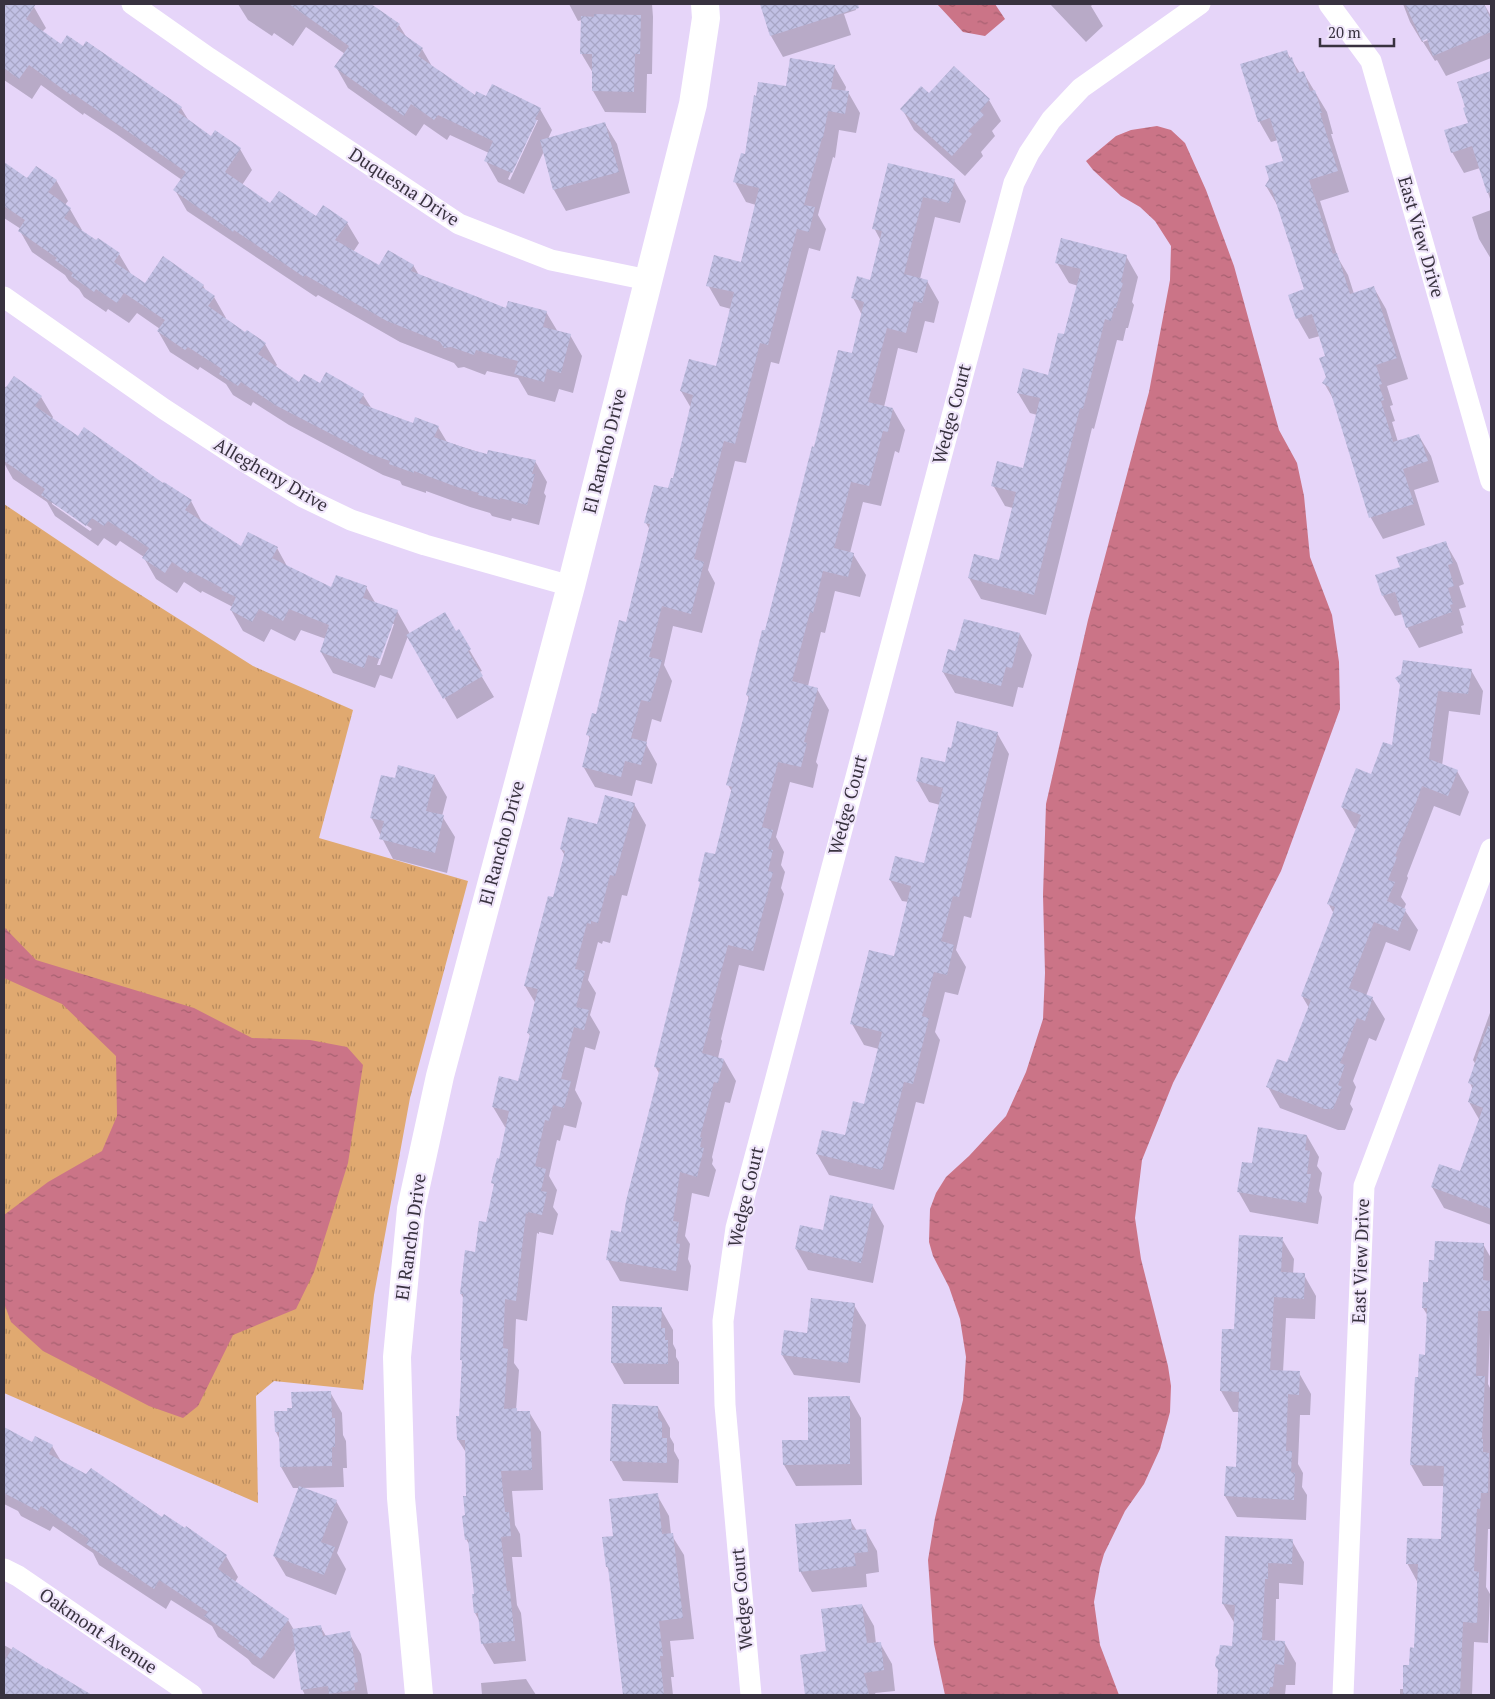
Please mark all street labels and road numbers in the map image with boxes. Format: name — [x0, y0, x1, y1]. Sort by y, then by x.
street label: Duquesna Drive — [345, 141, 464, 231]
street label: East View Drive — [1393, 173, 1451, 300]
street label: Wedge Court — [926, 361, 976, 466]
street label: El Rancho Drive — [577, 386, 631, 516]
street label: Allegheny Drive — [210, 432, 333, 517]
street label: Wedge Court — [822, 752, 872, 857]
street label: El Rancho Drive — [473, 778, 529, 908]
street label: Wedge Court — [722, 1144, 768, 1249]
street label: El Rancho Drive — [389, 1172, 431, 1302]
street label: East View Drive — [1346, 1198, 1374, 1324]
street label: Wedge Court — [725, 1547, 757, 1651]
street label: Oakmont Avenue — [35, 1582, 162, 1679]

